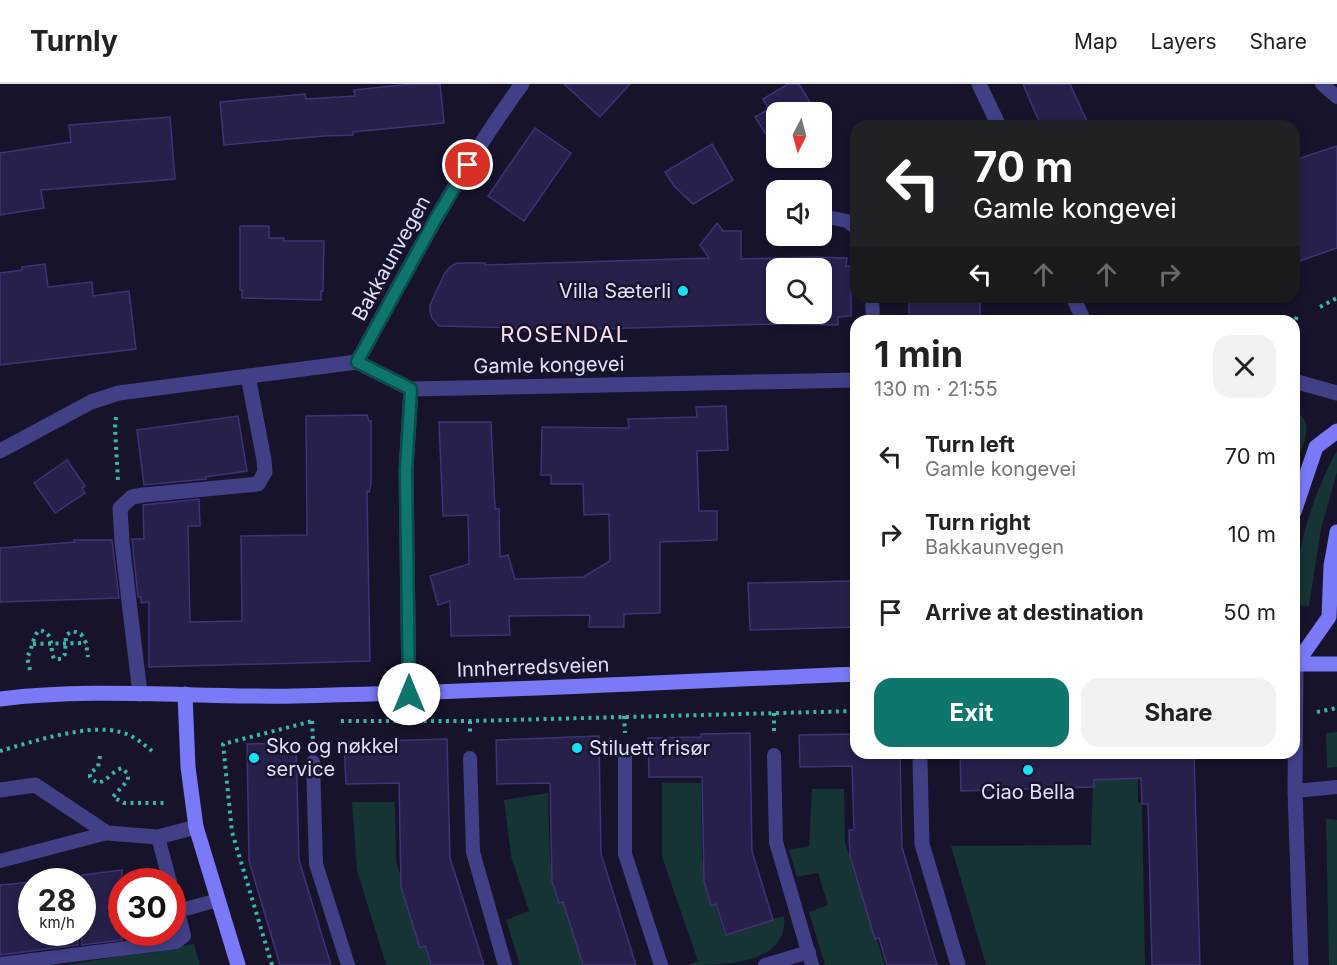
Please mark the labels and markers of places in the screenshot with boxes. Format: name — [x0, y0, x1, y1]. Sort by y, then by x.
pin — [442, 139, 493, 190]
place label: Villa Sæterli — [559, 279, 671, 303]
marker: Villa Sæterli — [676, 284, 690, 298]
place label: Sko og nøkkel service — [266, 734, 399, 781]
place label: Stiluett frisør — [589, 736, 710, 760]
marker: Stiluett frisør — [570, 741, 584, 755]
marker: Sko og nøkkel service — [247, 751, 261, 765]
marker: Ciao Bella — [1021, 763, 1035, 777]
place label: Ciao Bella — [981, 780, 1075, 804]

